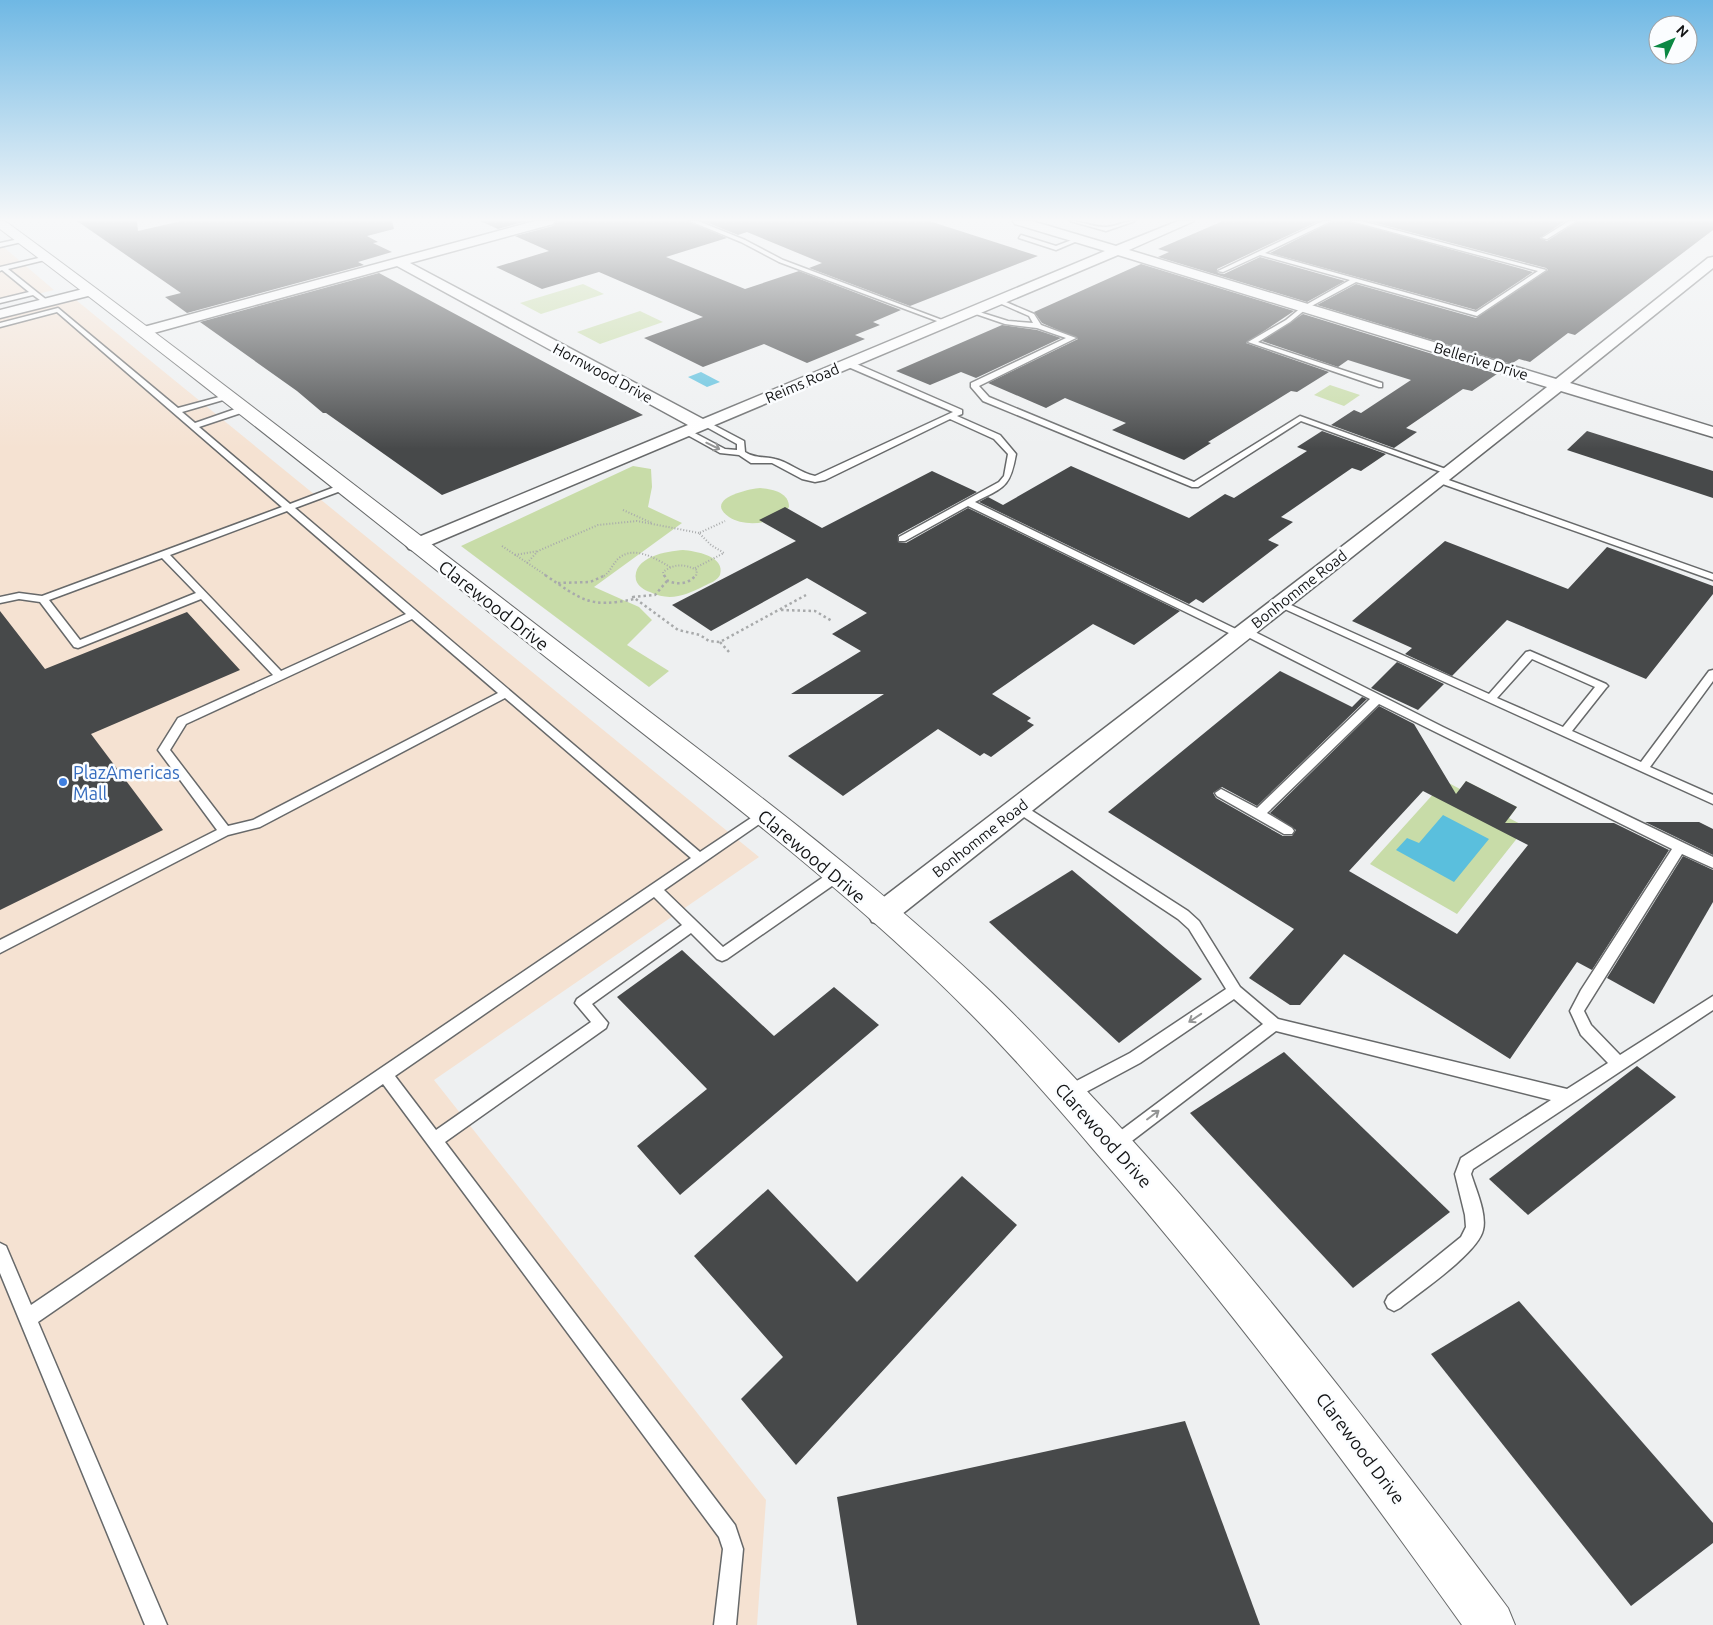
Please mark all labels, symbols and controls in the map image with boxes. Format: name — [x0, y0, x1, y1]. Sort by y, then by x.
north arrow — [1648, 15, 1698, 65]
text: N — [1673, 22, 1692, 40]
street label: Bellerive Drive — [1432, 339, 1530, 383]
street label: Hornwood Drive — [550, 340, 656, 406]
street label: Reims Road — [762, 360, 842, 406]
one-way arrow — [705, 441, 720, 451]
street label: Bonhomme Road — [1248, 546, 1350, 632]
street label: Clarewood Drive — [435, 556, 553, 654]
place label: PlazAmericas Mall — [73, 762, 180, 803]
marker: PlazAmericas Mall — [57, 776, 69, 788]
street label: Bonhomme Road — [929, 795, 1031, 881]
street label: Clarewood Drive — [754, 805, 870, 907]
one-way arrow — [1188, 1013, 1202, 1024]
street label: Clarewood Drive — [1052, 1079, 1156, 1191]
one-way arrow — [1146, 1110, 1159, 1121]
street label: Clarewood Drive — [1313, 1388, 1409, 1508]

